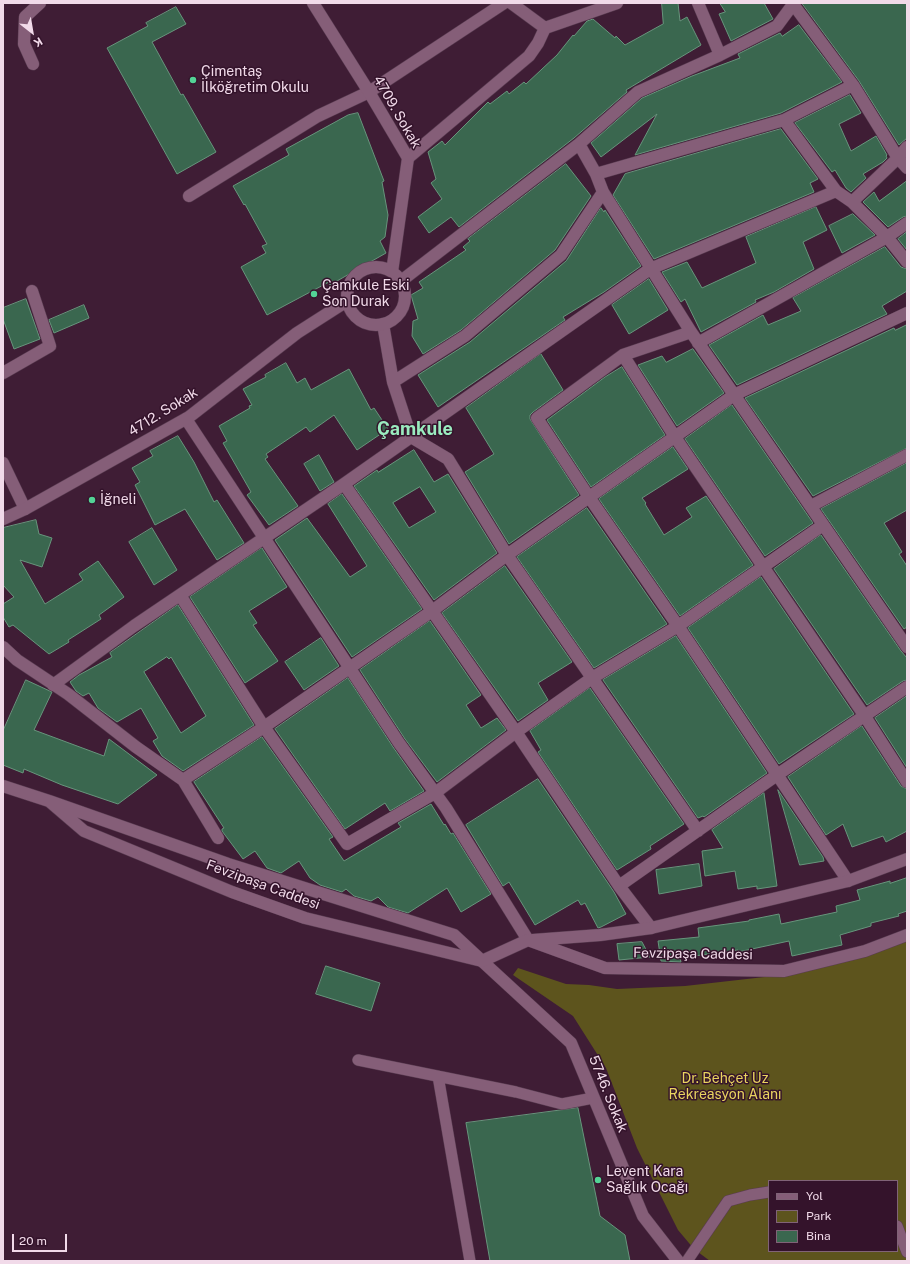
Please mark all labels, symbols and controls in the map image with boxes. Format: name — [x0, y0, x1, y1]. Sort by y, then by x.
north arrow — [12, 12, 52, 52]
text: K — [32, 35, 45, 49]
place label: Çimentaş İlköğretim Okulu — [201, 64, 309, 96]
street label: 4709. Sokak — [369, 73, 425, 151]
marker: Çimentaş İlköğretim Okulu — [188, 75, 198, 85]
place label: Çamkule Eski Son Durak — [322, 278, 409, 310]
marker: Çamkule Eski Son Durak — [309, 289, 319, 299]
street label: 4712. Sokak — [125, 384, 201, 440]
district label: Çamkule — [377, 418, 453, 440]
place label: İğneli — [100, 492, 136, 508]
marker: İğneli — [87, 495, 97, 505]
street label: Fevzipaşa Caddesi — [204, 857, 322, 913]
street label: Fevzipaşa Caddesi — [633, 945, 753, 963]
street label: 5746. Sokak — [585, 1053, 631, 1135]
park label: Dr. Behçet Uz Rekreasyon Alanı — [668, 1071, 782, 1104]
place label: Levent Kara Sağlık Ocağı — [606, 1164, 688, 1196]
marker: Levent Kara Sağlık Ocağı — [593, 1175, 603, 1185]
legend — [768, 1180, 898, 1252]
text: Yol — [806, 1189, 823, 1203]
text: Park — [806, 1209, 832, 1223]
scale bar — [14, 1226, 69, 1252]
text: Bina — [806, 1229, 831, 1243]
text: 20 m — [19, 1234, 47, 1248]

